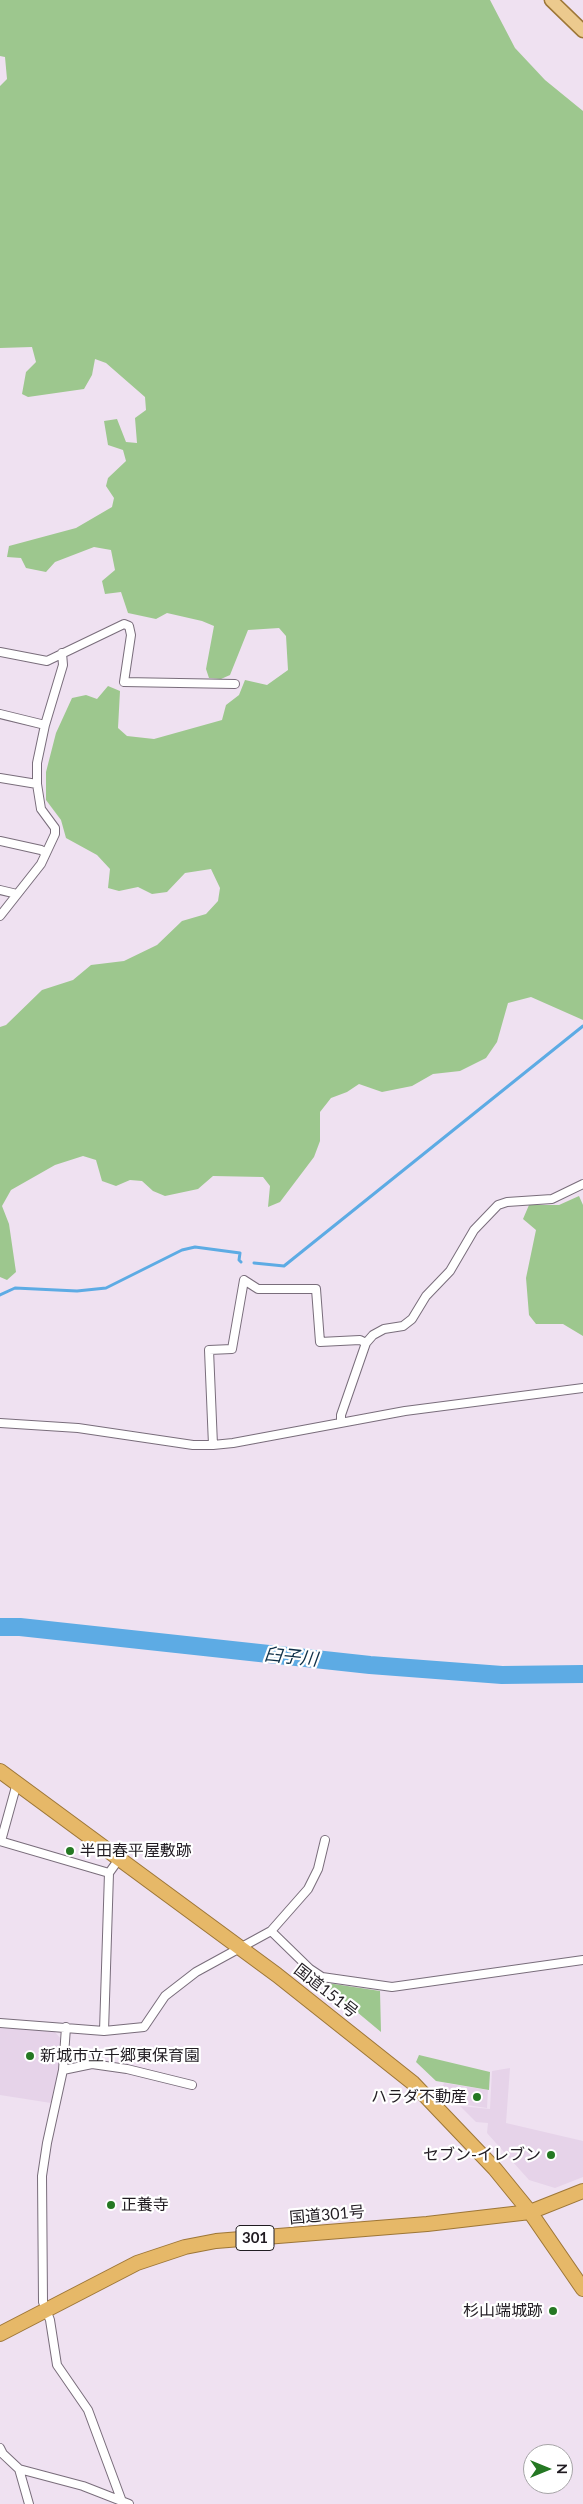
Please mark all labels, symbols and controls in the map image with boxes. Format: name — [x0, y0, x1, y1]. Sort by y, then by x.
water label: 臼子川 — [263, 1643, 319, 1671]
place label: 半田春平屋敷跡 — [80, 1841, 192, 1861]
marker: 半田春平屋敷跡 — [64, 1845, 76, 1857]
street label: 国道151号 — [290, 1960, 362, 2022]
place label: 新城市立千郷東保育園 — [40, 2046, 200, 2066]
marker: 新城市立千郷東保育園 — [24, 2050, 36, 2062]
place label: ハラダ不動産 — [371, 2087, 467, 2107]
marker: ハラダ不動産 — [471, 2091, 483, 2103]
place label: セブン-イレブン — [423, 2145, 541, 2165]
marker: セブン-イレブン — [545, 2149, 557, 2161]
place label: 正養寺 — [121, 2195, 169, 2215]
marker: 正養寺 — [105, 2199, 117, 2211]
street label: 国道301号 — [288, 2202, 366, 2228]
road number: 301 — [236, 2226, 274, 2250]
place label: 杉山端城跡 — [463, 2301, 543, 2321]
marker: 杉山端城跡 — [547, 2305, 559, 2317]
north arrow — [523, 2444, 573, 2494]
text: N — [554, 2464, 571, 2474]

